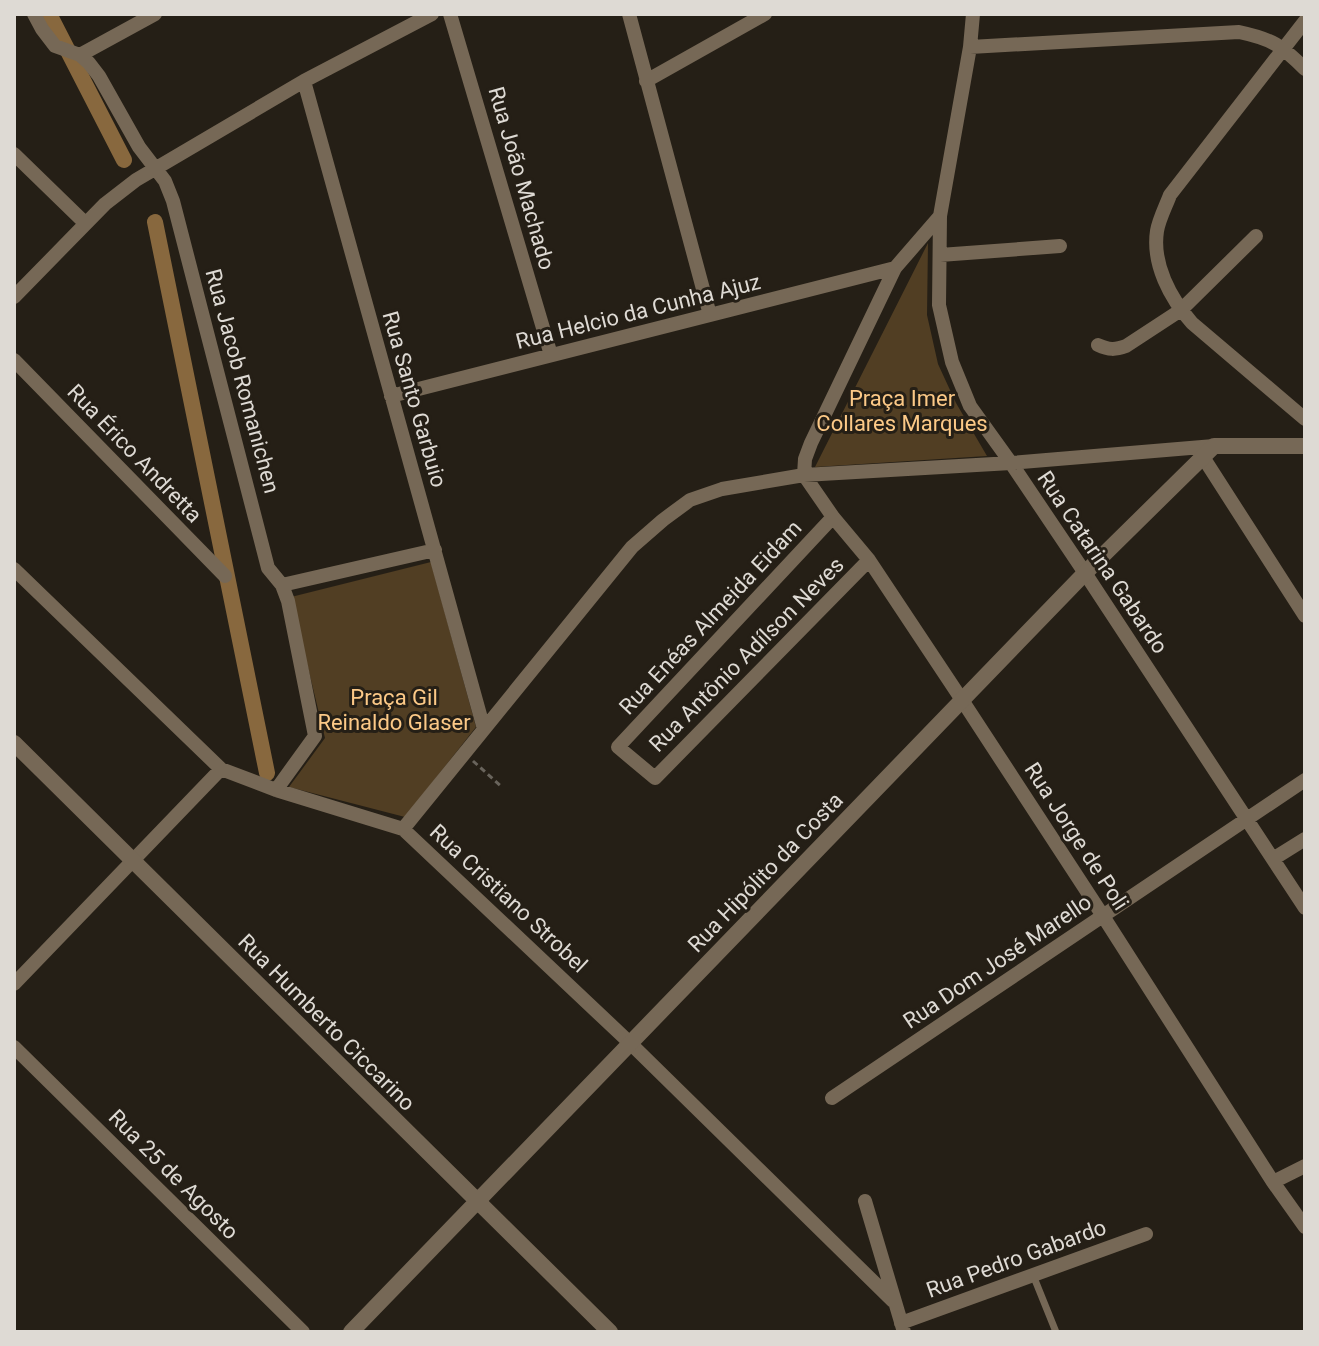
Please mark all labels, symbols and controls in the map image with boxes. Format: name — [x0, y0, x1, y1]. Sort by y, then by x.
street label: Rua João Machado — [483, 84, 560, 273]
street label: Rua Jacob Romanichen — [200, 266, 285, 496]
street label: Rua Helcio da Cunha Ajuz — [513, 269, 763, 354]
street label: Rua Santo Garbuio — [377, 308, 452, 490]
street label: Rua Érico Andretta — [62, 379, 207, 528]
park label: Praça Imer Collares Marques — [816, 386, 988, 436]
street label: Rua Catarina Gabardo — [1032, 466, 1173, 658]
street label: Rua Enéas Almeida Eidam — [614, 515, 807, 719]
street label: Rua Antônio Adílson Neves — [644, 552, 849, 757]
park label: Praça Gil Reinaldo Glaser — [317, 685, 471, 735]
street label: Rua Jorge de Poli — [1020, 758, 1134, 915]
street label: Rua Hipólito da Costa — [683, 787, 848, 957]
street label: Rua Cristiano Strobel — [425, 819, 592, 978]
street label: Rua Dom José Marello — [899, 889, 1096, 1034]
street label: Rua Humberto Ciccarino — [233, 929, 420, 1116]
street label: Rua 25 de Agosto — [104, 1104, 244, 1244]
street label: Rua Pedro Gabardo — [923, 1214, 1110, 1303]

